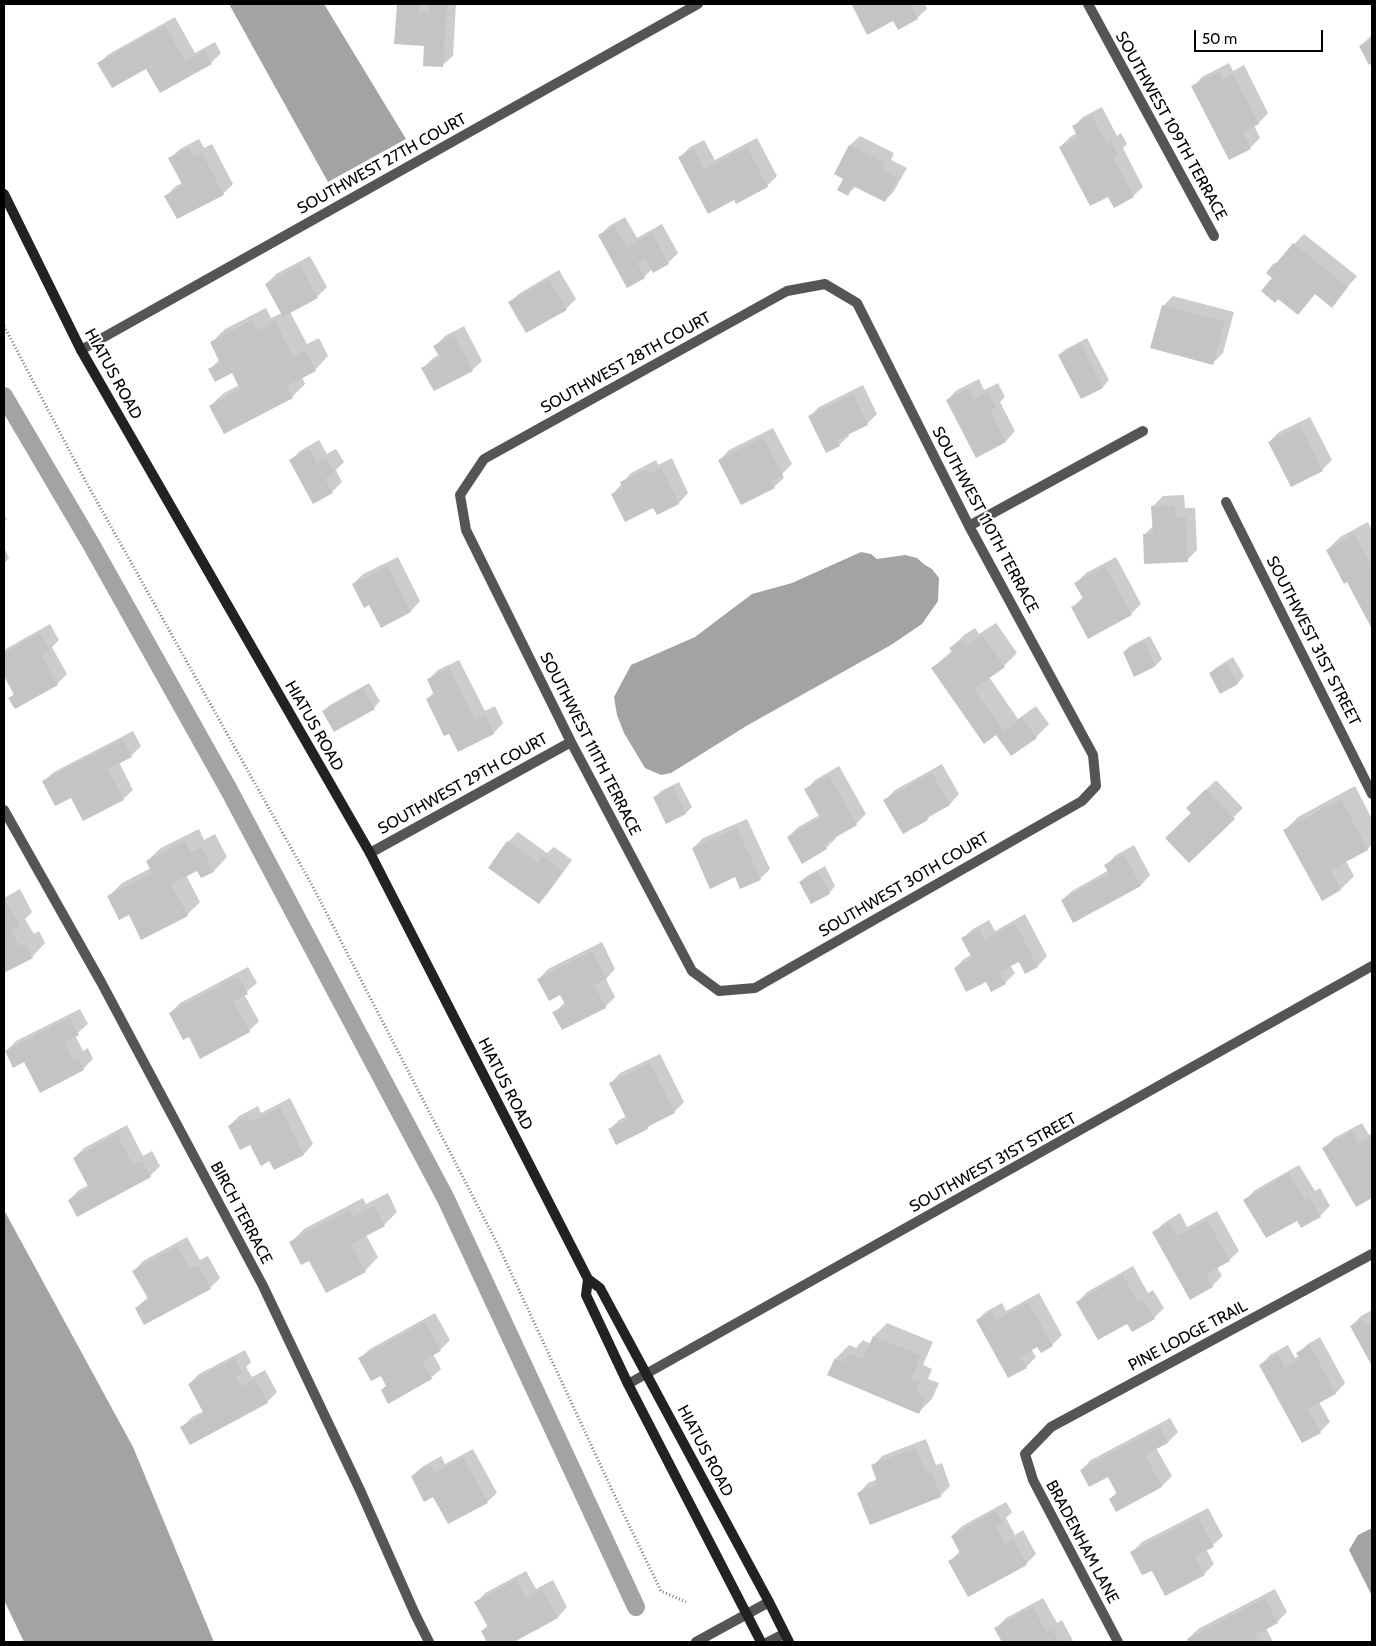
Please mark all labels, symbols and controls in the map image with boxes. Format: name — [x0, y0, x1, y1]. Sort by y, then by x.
scale bar — [1196, 20, 1325, 52]
street label: SOUTHWEST 109TH TERRACE — [1111, 28, 1231, 224]
text: 50 m — [1202, 30, 1237, 48]
street label: SOUTHWEST 27TH COURT — [294, 110, 470, 218]
street label: SOUTHWEST 28TH COURT — [538, 308, 714, 418]
street label: HIATUS ROAD — [80, 325, 146, 423]
street label: SOUTHWEST 110TH TERRACE — [928, 424, 1042, 616]
street label: SOUTHWEST 31ST STREET — [1262, 553, 1364, 729]
street label: SOUTHWEST 111TH TERRACE — [535, 649, 645, 839]
street label: HIATUS ROAD — [281, 678, 347, 774]
street label: SOUTHWEST 29TH COURT — [375, 729, 551, 839]
street label: SOUTHWEST 30TH COURT — [816, 828, 992, 942]
street label: HIATUS ROAD — [474, 1035, 536, 1133]
street label: SOUTHWEST 31ST STREET — [906, 1109, 1080, 1217]
street label: BIRCH TERRACE — [206, 1159, 276, 1267]
street label: PINE LODGE TRAIL — [1125, 1297, 1251, 1375]
street label: HIATUS ROAD — [673, 1402, 737, 1500]
street label: BRADENHAM LANE — [1041, 1477, 1123, 1607]

